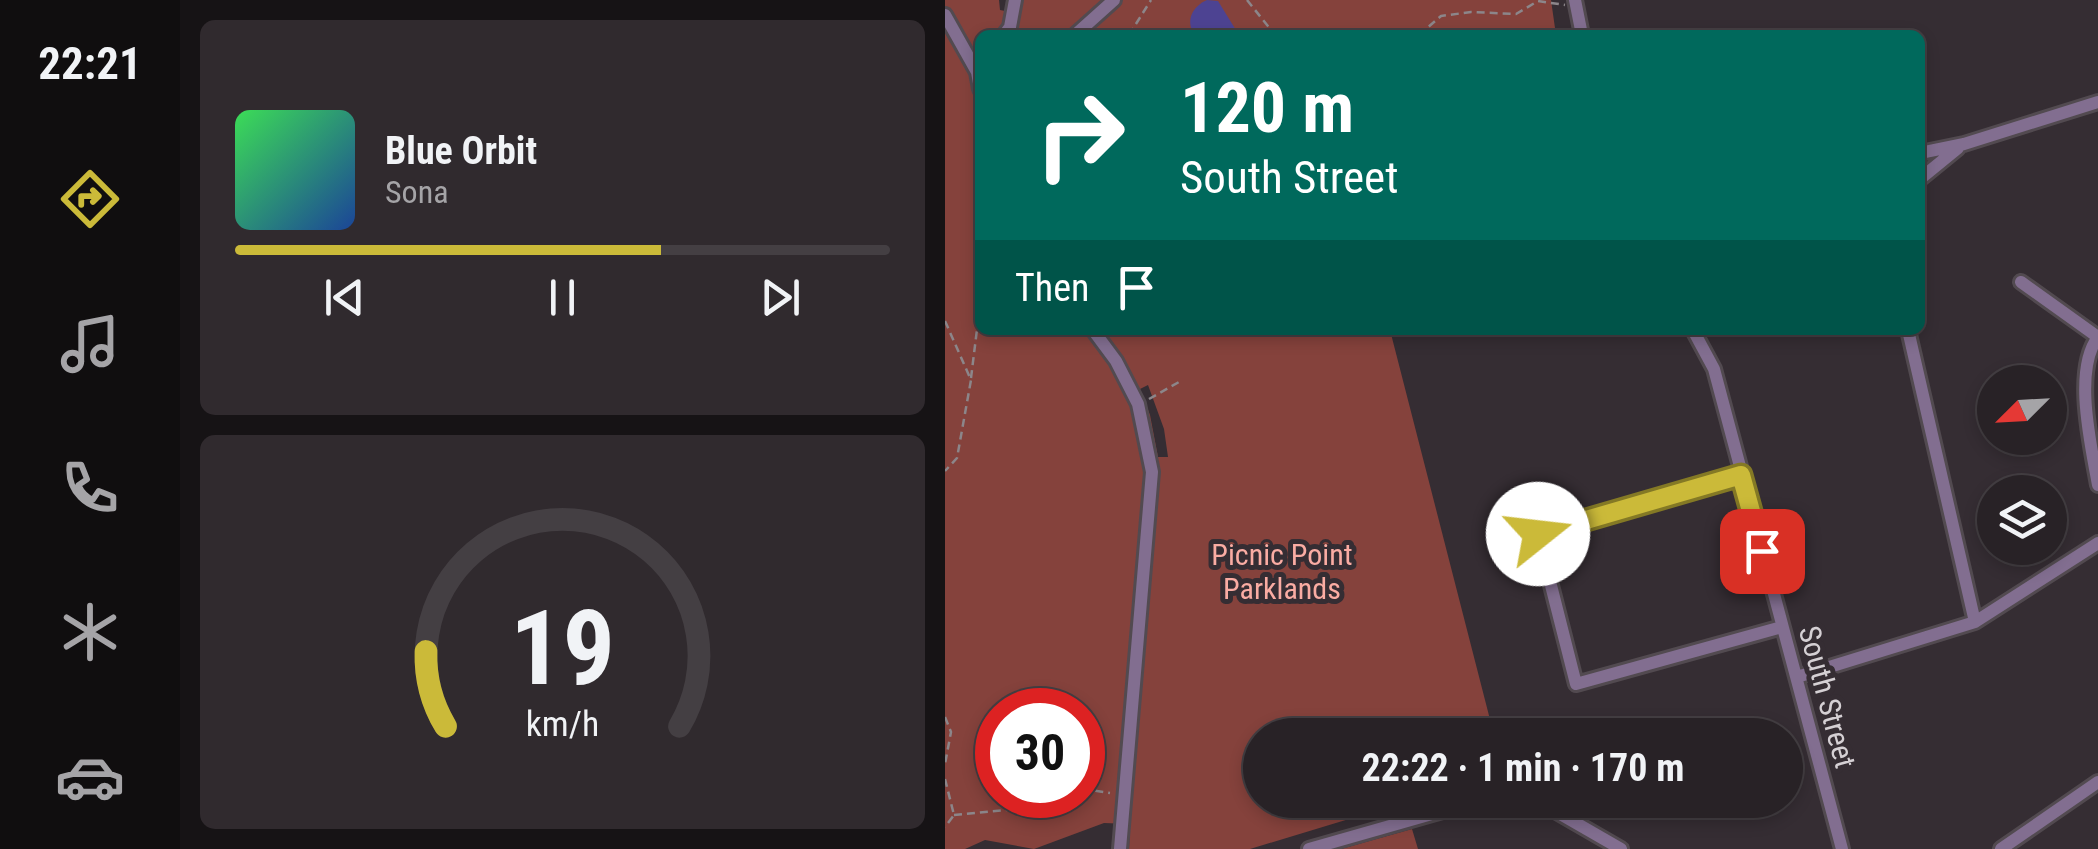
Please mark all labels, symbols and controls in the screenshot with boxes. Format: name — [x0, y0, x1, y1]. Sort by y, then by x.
text: 22:21 — [38, 37, 142, 90]
text: 120 m — [1180, 67, 1354, 149]
icon: right — [1015, 70, 1145, 200]
text: Blue Orbit — [385, 129, 537, 173]
text: South Street — [1180, 151, 1399, 204]
icon: directions — [55, 164, 125, 234]
text: Sona — [385, 173, 448, 211]
icon: arrive — [1109, 260, 1164, 315]
text: Then — [1015, 266, 1089, 310]
icon: previous — [317, 270, 372, 325]
icon: pause — [535, 270, 590, 325]
icon: next — [753, 270, 808, 325]
icon: music — [55, 309, 125, 379]
north arrow — [1977, 365, 2067, 455]
map controls — [1977, 365, 2067, 565]
icon: phone — [55, 453, 125, 523]
button: layers — [1977, 475, 2067, 565]
position arrow — [1486, 482, 1590, 586]
pin — [1720, 509, 1805, 594]
icon: arrive — [1735, 524, 1790, 579]
park label: Picnic Point Parklands — [1211, 537, 1353, 606]
text: 19 — [510, 588, 615, 709]
icon: climate — [55, 597, 125, 667]
street label: South Street — [1792, 622, 1863, 772]
speed limit sign: 30 — [975, 688, 1105, 818]
text: km/h — [526, 703, 599, 745]
icon: car — [55, 742, 125, 812]
text: 22:22 · 1 min · 170 m — [1362, 746, 1684, 790]

